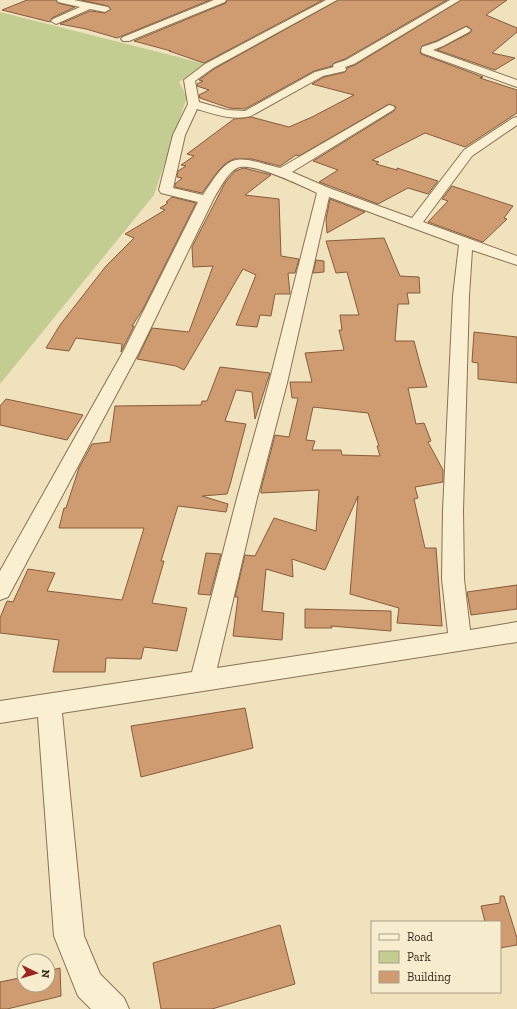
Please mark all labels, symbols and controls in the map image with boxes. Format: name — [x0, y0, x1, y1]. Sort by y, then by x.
legend — [371, 921, 501, 993]
text: Road — [407, 930, 433, 944]
text: Park — [407, 950, 432, 964]
north arrow — [16, 953, 56, 993]
text: N — [39, 969, 52, 979]
text: Building — [407, 970, 451, 984]

